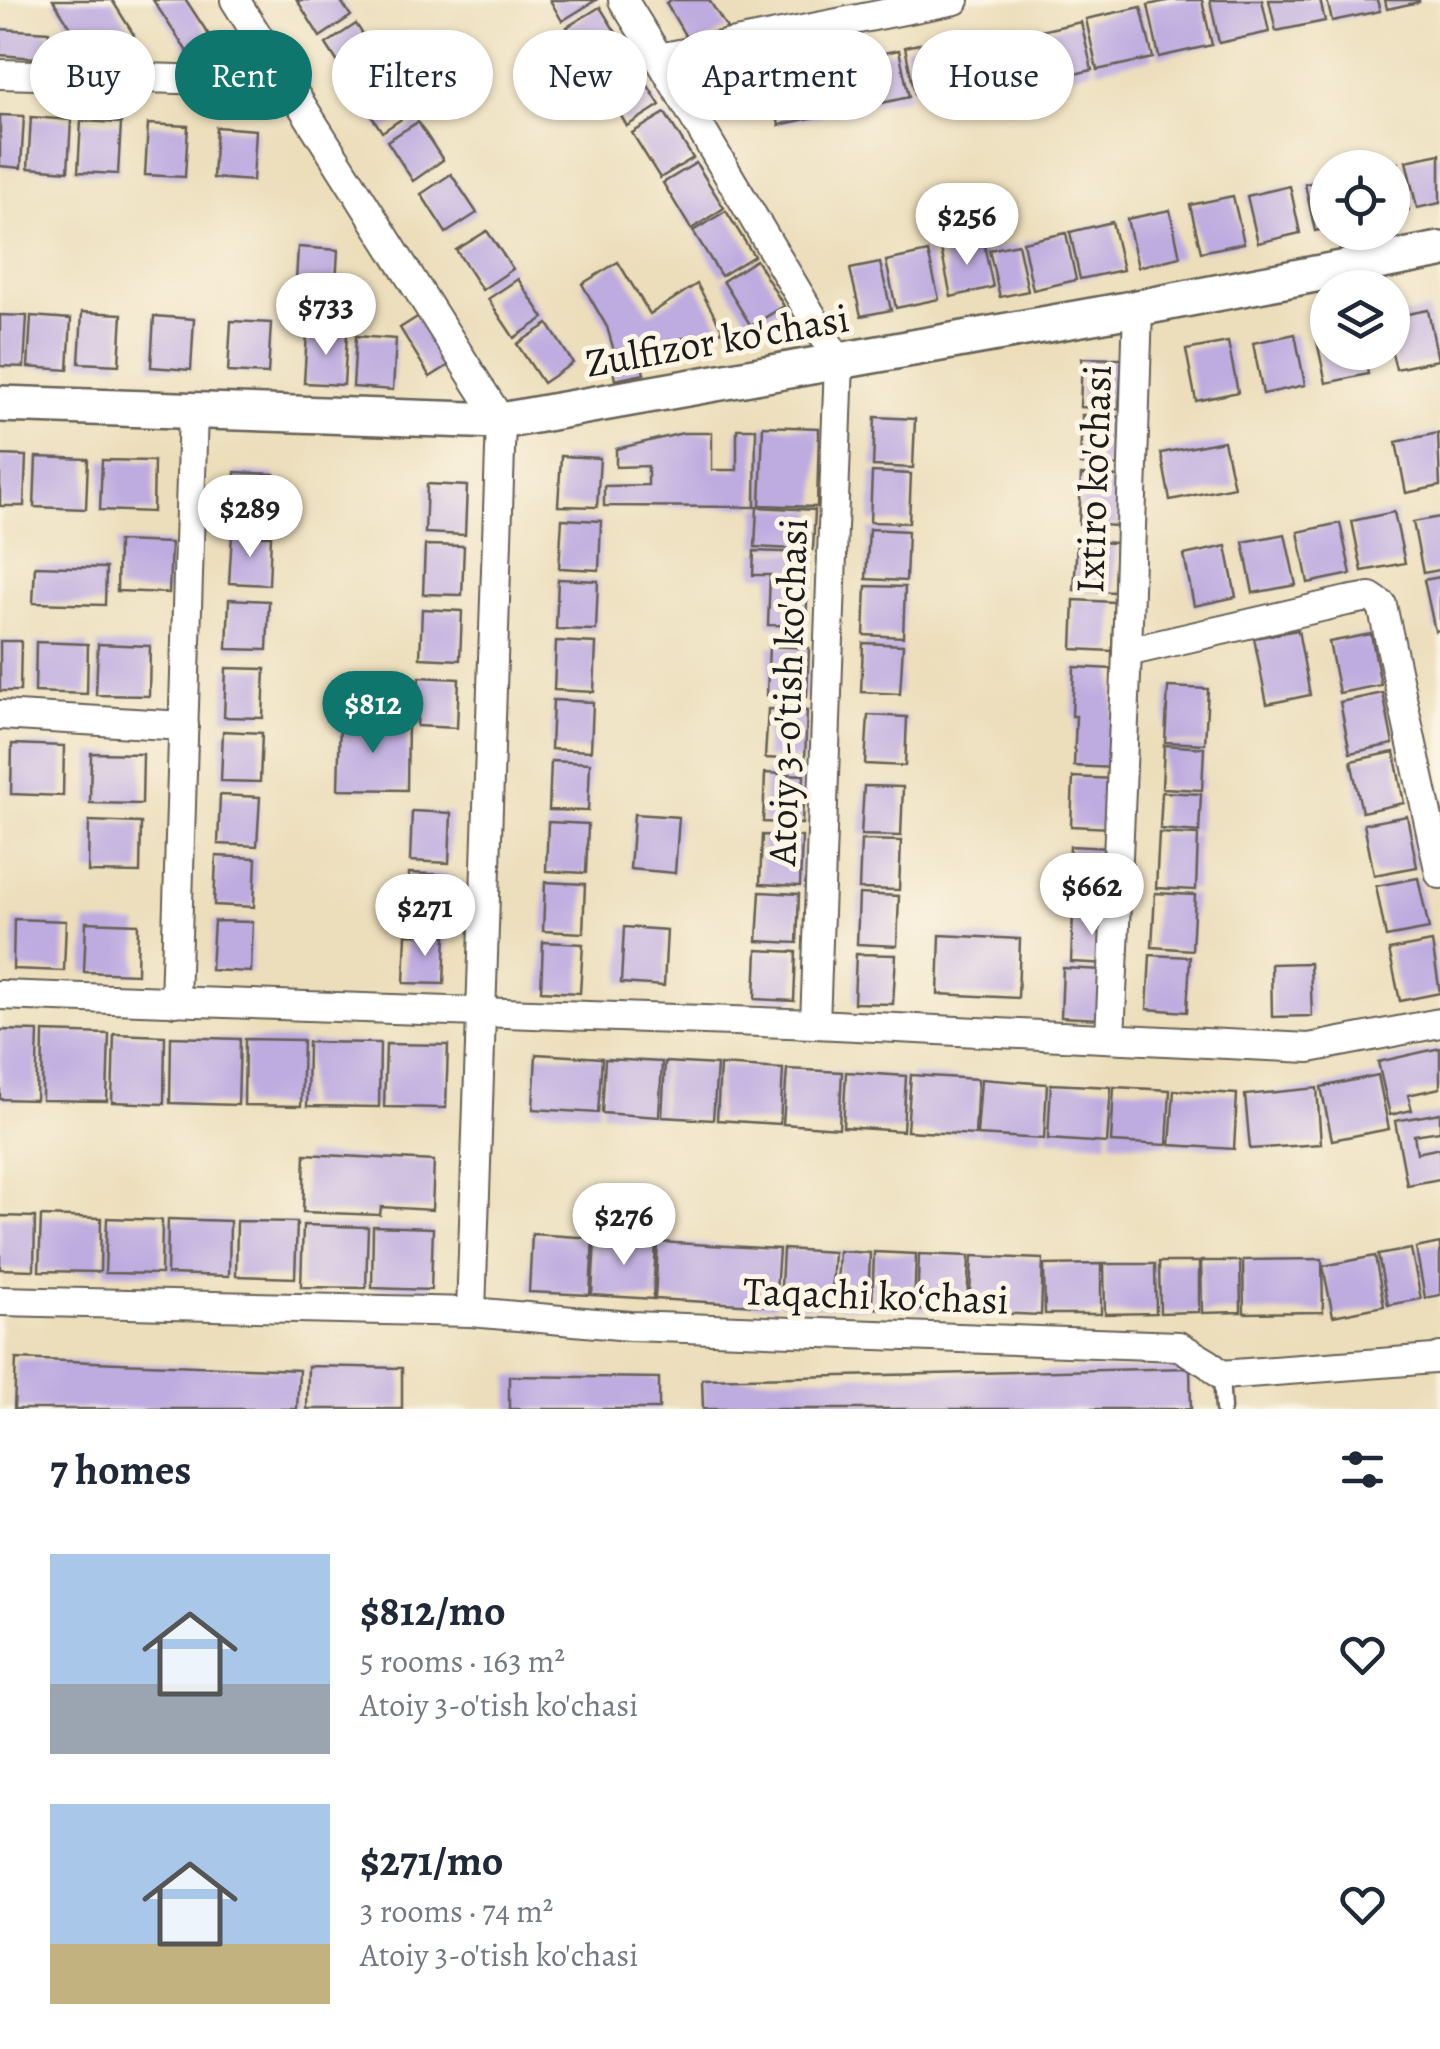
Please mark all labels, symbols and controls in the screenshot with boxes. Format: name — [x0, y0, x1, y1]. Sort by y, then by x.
chip: Buy — [30, 30, 155, 120]
chip: Rent — [175, 30, 312, 120]
chip: Filters — [332, 30, 493, 120]
chip: New — [513, 30, 647, 120]
chip: Apartment — [667, 30, 892, 120]
chip: House — [912, 30, 1074, 120]
map controls — [1310, 150, 1410, 370]
button: locate — [1310, 150, 1410, 250]
pin: $256 — [908, 183, 1026, 268]
text: $256 — [938, 193, 996, 237]
button: layers — [1310, 270, 1410, 370]
pin: $733 — [267, 273, 385, 358]
text: $733 — [298, 283, 354, 327]
street label: Zulfizor ko'chasi — [581, 290, 853, 391]
street label: Ixtiro ko'chasi — [1062, 364, 1125, 594]
pin: $289 — [191, 475, 309, 560]
text: $289 — [220, 485, 280, 529]
street label: Atoiy 3-o'tish ko'chasi — [754, 517, 821, 868]
pin: $812 — [314, 671, 432, 756]
text: $812 — [344, 681, 402, 725]
pin: $662 — [1033, 853, 1151, 938]
text: $662 — [1062, 863, 1122, 907]
pin: $271 — [366, 874, 484, 959]
text: $271 — [397, 884, 453, 928]
pin: $276 — [565, 1183, 683, 1268]
text: $276 — [595, 1193, 653, 1237]
street label: Taqachi koʻchasi — [742, 1263, 1010, 1328]
text: 7 homes — [50, 1441, 191, 1498]
icon: filters — [1335, 1442, 1390, 1497]
text: $812/mo — [360, 1582, 506, 1639]
icon: home — [130, 1594, 250, 1714]
icon: heart — [1335, 1627, 1390, 1682]
text: 5 rooms · 163 m² — [360, 1639, 565, 1683]
text: Atoiy 3-o'tish ko'chasi — [360, 1683, 638, 1727]
text: $271/mo — [360, 1832, 504, 1889]
icon: home — [130, 1844, 250, 1964]
icon: heart — [1335, 1877, 1390, 1932]
text: 3 rooms · 74 m² — [360, 1889, 553, 1933]
text: Atoiy 3-o'tish ko'chasi — [360, 1933, 638, 1977]

